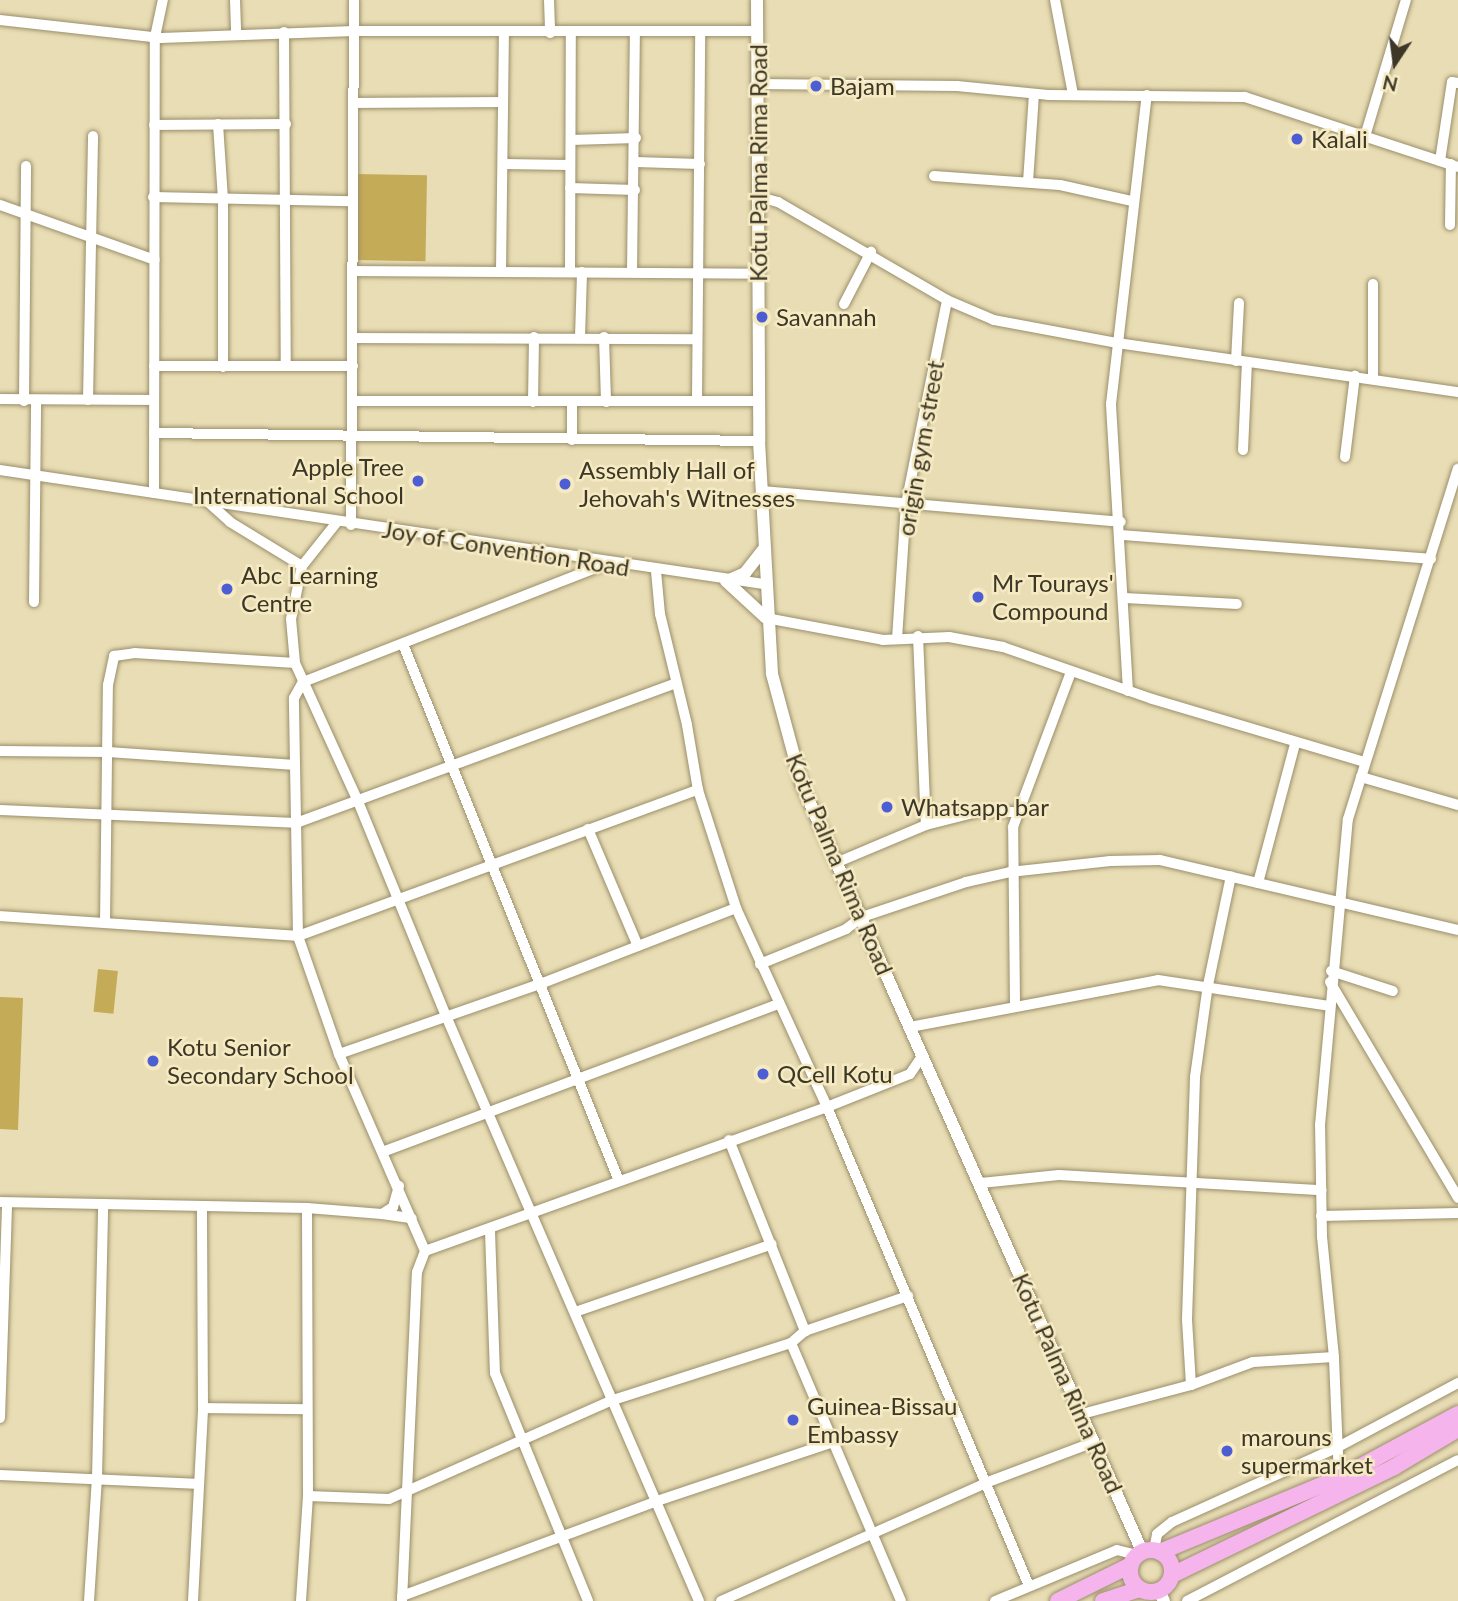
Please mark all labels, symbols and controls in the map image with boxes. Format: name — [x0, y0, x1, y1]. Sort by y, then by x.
north arrow — [1360, 28, 1430, 98]
street label: Kotu Palma Rima Road — [744, 44, 772, 282]
text: N — [1380, 71, 1400, 97]
place label: Bajam — [830, 72, 895, 100]
marker: Bajam — [808, 78, 824, 94]
place label: Kalali — [1311, 125, 1368, 153]
marker: Kalali — [1289, 131, 1305, 147]
place label: Savannah — [776, 303, 877, 331]
marker: Savannah — [754, 309, 770, 325]
street label: origin gym street — [890, 358, 950, 538]
place label: Apple Tree International School — [193, 453, 404, 509]
place label: Assembly Hall of Jehovah's Witnesses — [579, 456, 796, 512]
marker: Apple Tree International School — [410, 473, 426, 489]
marker: Assembly Hall of Jehovah's Witnesses — [557, 476, 573, 492]
street label: Joy of Convention Road — [380, 514, 632, 582]
place label: Abc Learning Centre — [241, 561, 378, 617]
place label: Mr Tourays' Compound — [992, 569, 1115, 625]
marker: Abc Learning Centre — [219, 581, 235, 597]
marker: Mr Tourays' Compound — [970, 589, 986, 605]
street label: Kotu Palma Rima Road — [780, 749, 900, 979]
place label: Whatsapp bar — [901, 793, 1049, 821]
marker: Whatsapp bar — [879, 799, 895, 815]
place label: Kotu Senior Secondary School — [167, 1033, 354, 1089]
marker: Kotu Senior Secondary School — [145, 1053, 161, 1069]
place label: QCell Kotu — [777, 1060, 893, 1088]
marker: QCell Kotu — [755, 1066, 771, 1082]
street label: Kotu Palma Rima Road — [1007, 1269, 1129, 1497]
place label: Guinea-Bissau Embassy — [807, 1392, 957, 1448]
marker: Guinea-Bissau Embassy — [785, 1412, 801, 1428]
place label: marouns supermarket — [1241, 1423, 1373, 1479]
marker: marouns supermarket — [1219, 1443, 1235, 1459]

